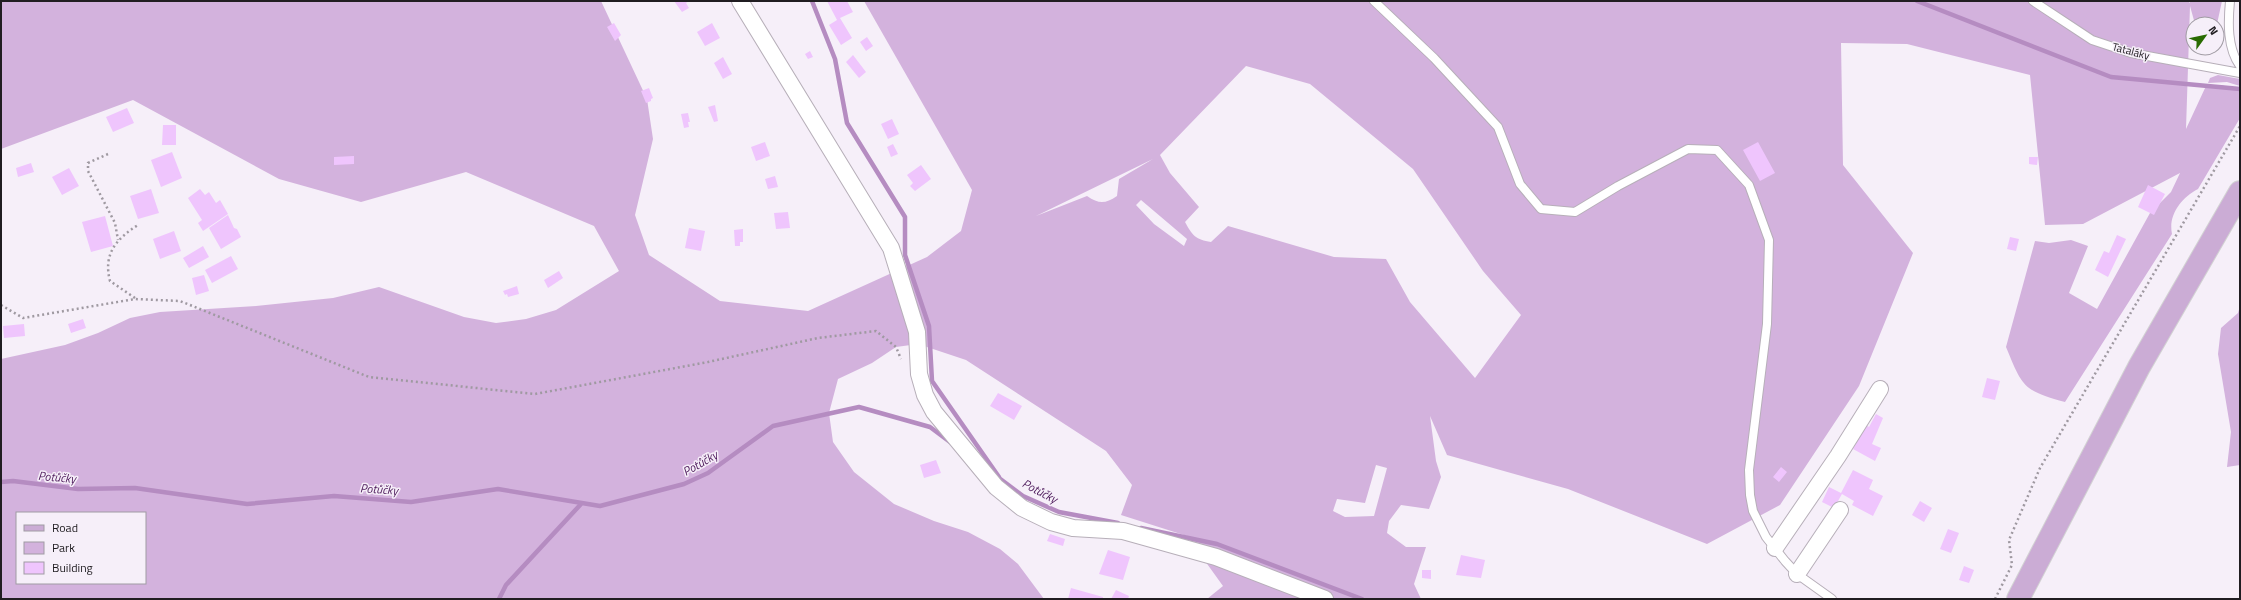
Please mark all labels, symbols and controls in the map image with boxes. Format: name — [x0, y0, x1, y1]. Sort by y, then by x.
north arrow — [2185, 16, 2225, 56]
text: N — [2205, 23, 2222, 38]
street label: Tataláky — [2110, 38, 2152, 64]
water label: Potůčky — [679, 445, 722, 481]
water label: Potůčky — [37, 466, 78, 488]
water label: Potůčky — [1019, 474, 1063, 509]
water label: Potůčky — [359, 478, 400, 500]
legend — [16, 512, 146, 584]
text: Road — [52, 518, 78, 537]
text: Park — [52, 538, 75, 557]
text: Building — [52, 558, 93, 577]

